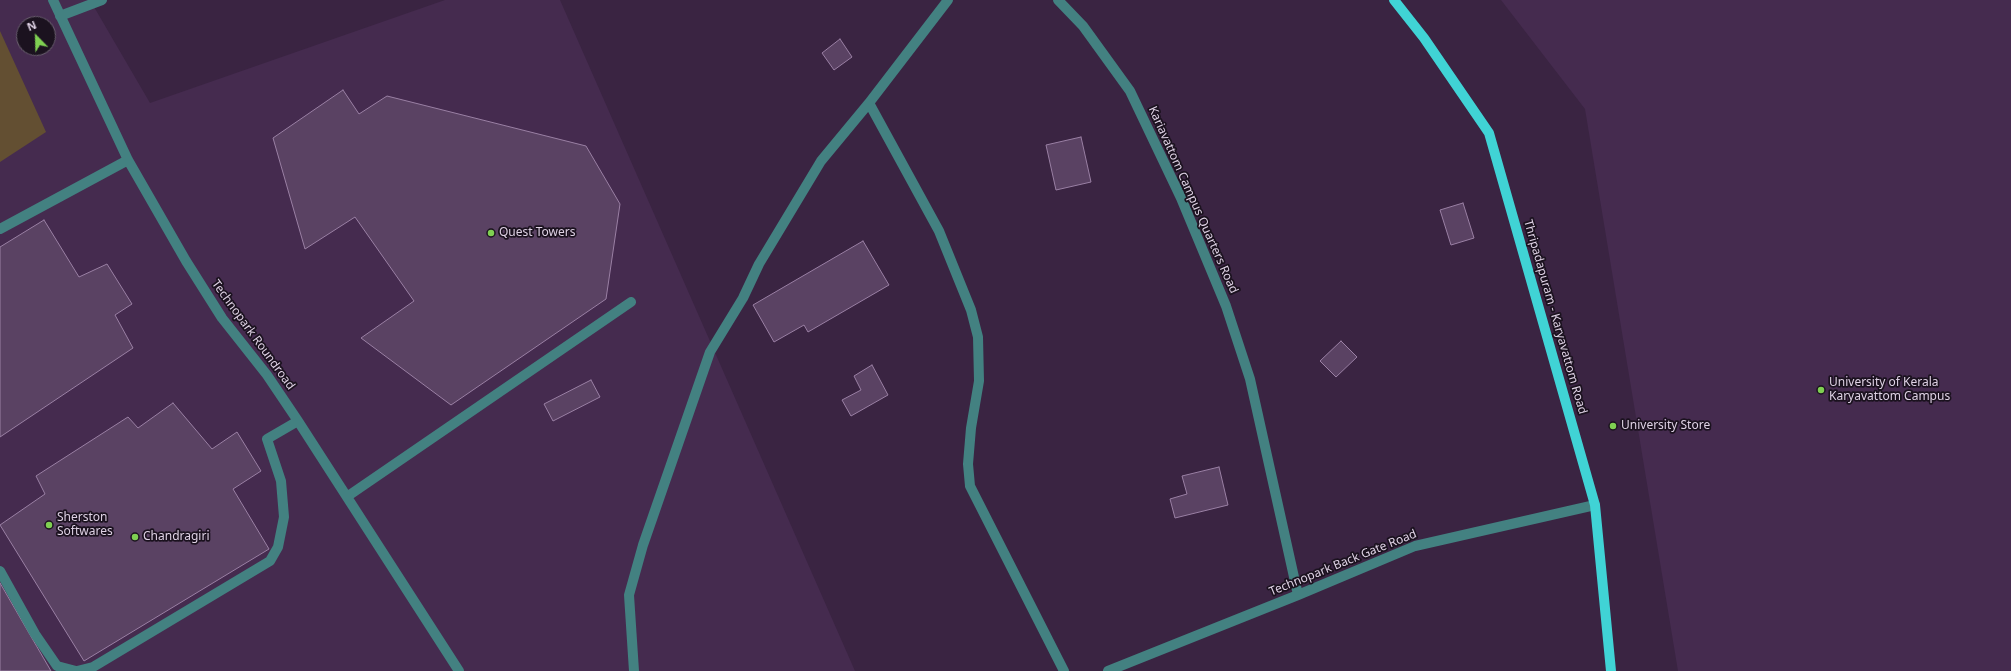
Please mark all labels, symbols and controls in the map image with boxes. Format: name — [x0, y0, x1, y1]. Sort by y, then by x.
north arrow — [16, 16, 56, 56]
text: N — [24, 17, 39, 34]
street label: Kariavattom Campus Quarters Road — [1145, 104, 1241, 296]
street label: Thripadapuram - Karyavattom Road — [1520, 218, 1590, 416]
place label: Quest Towers — [499, 226, 576, 240]
marker: Quest Towers — [486, 228, 496, 238]
street label: Technopark Roundroad — [208, 277, 298, 393]
place label: University of Kerala Karyavattom Campus — [1829, 376, 1950, 404]
marker: University of Kerala Karyavattom Campus — [1816, 385, 1826, 395]
place label: University Store — [1621, 419, 1710, 433]
marker: University Store — [1608, 421, 1618, 431]
place label: Sherston Softwares — [57, 511, 113, 539]
marker: Sherston Softwares — [44, 520, 54, 530]
street label: Technopark Back Gate Road — [1267, 527, 1419, 599]
place label: Chandragiri — [143, 530, 210, 544]
marker: Chandragiri — [130, 532, 140, 542]

